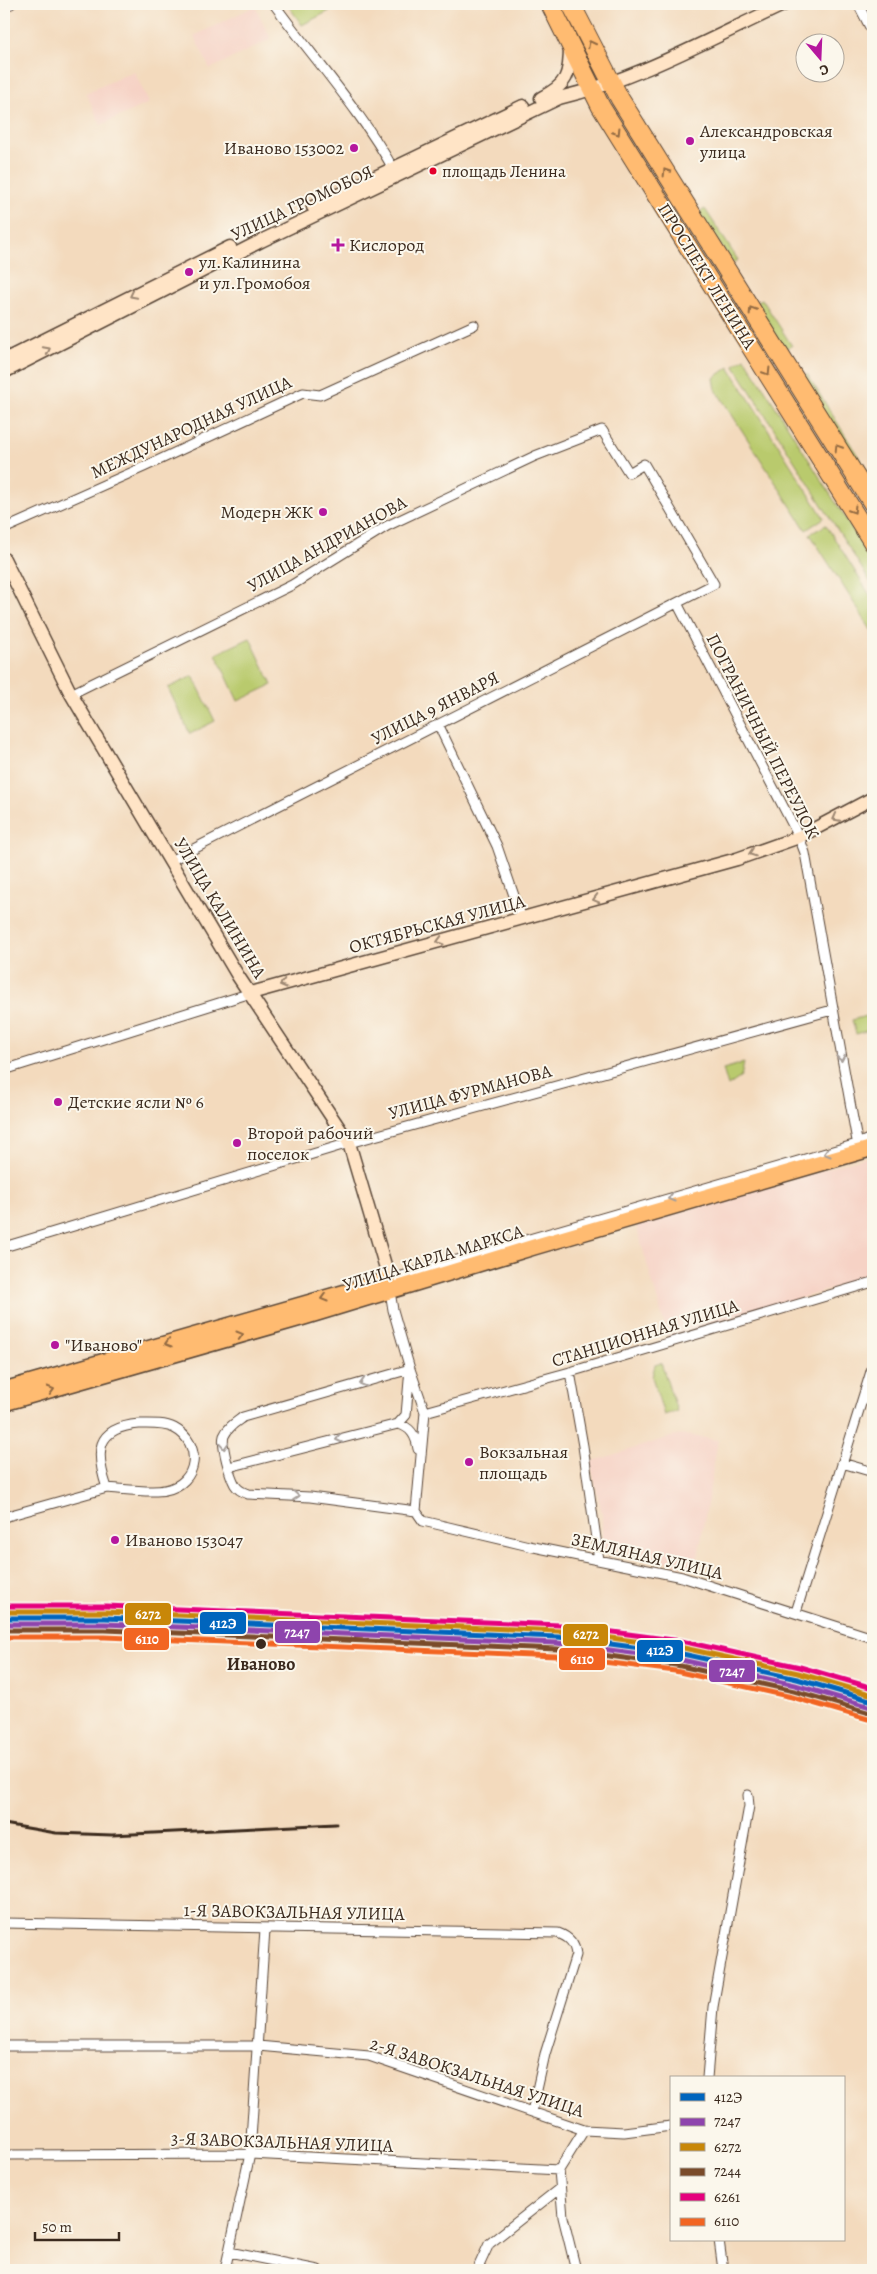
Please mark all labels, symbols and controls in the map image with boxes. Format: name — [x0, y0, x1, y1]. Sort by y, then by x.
north arrow — [794, 32, 844, 82]
one-way arrow — [587, 40, 597, 49]
text: С — [817, 59, 831, 80]
place label: Александровская улица — [699, 119, 833, 164]
one-way arrow — [611, 127, 621, 136]
marker: Александровская улица — [684, 135, 696, 147]
place label: Иваново 153002 — [224, 136, 344, 160]
marker: Иваново 153002 — [348, 142, 360, 154]
street label: УЛИЦА ГРОМОБОЯ — [227, 159, 377, 247]
place label: площадь Ленина — [442, 160, 566, 183]
marker: площадь Ленина — [428, 166, 438, 176]
one-way arrow — [663, 169, 672, 178]
street label: ПРОСПЕКТ ЛЕНИНА — [652, 198, 762, 354]
place label: Кислород — [349, 233, 424, 257]
marker: Кислород — [331, 238, 345, 252]
place label: ул.Калинина и ул.Громобоя — [198, 250, 311, 295]
marker: ул.Калинина и ул.Громобоя — [183, 266, 195, 278]
one-way arrow — [129, 288, 138, 299]
one-way arrow — [748, 306, 758, 315]
one-way arrow — [42, 346, 51, 356]
one-way arrow — [760, 366, 770, 375]
street label: МЕЖДУНАРОДНАЯ УЛИЦА — [87, 370, 296, 484]
one-way arrow — [835, 444, 844, 453]
street label: УЛИЦА АНДРИАНОВА — [243, 490, 411, 598]
place label: Модерн ЖК — [221, 500, 314, 524]
one-way arrow — [846, 504, 856, 513]
marker: Модерн ЖК — [317, 506, 329, 518]
street label: ПОГРАНИЧНЫЙ ПЕРЕУЛОК — [701, 629, 825, 843]
street label: УЛИЦА 9 ЯНВАРЯ — [367, 665, 503, 751]
one-way arrow — [832, 812, 841, 822]
street label: УЛИЦА КАЛИНИНА — [168, 833, 272, 983]
one-way arrow — [749, 847, 757, 857]
street label: ОКТЯБРЬСКАЯ УЛИЦА — [346, 889, 528, 959]
one-way arrow — [593, 893, 601, 903]
one-way arrow — [436, 936, 444, 946]
one-way arrow — [279, 979, 288, 989]
one-way arrow — [836, 1054, 846, 1063]
street label: УЛИЦА ФУРМАНОВА — [386, 1059, 555, 1125]
place label: Детские ясли № 6 — [68, 1090, 204, 1114]
marker: Детские ясли № 6 — [52, 1096, 64, 1108]
place label: Второй рабочий поселок — [247, 1121, 374, 1166]
marker: Второй рабочий поселок — [231, 1137, 243, 1149]
one-way arrow — [823, 1147, 832, 1157]
one-way arrow — [667, 1192, 676, 1202]
street label: УЛИЦА КАРЛА МАРКСА — [340, 1219, 527, 1297]
one-way arrow — [320, 1292, 329, 1303]
street label: СТАНЦИОННАЯ УЛИЦА — [549, 1293, 742, 1373]
one-way arrow — [236, 1331, 244, 1341]
place label: "Иваново" — [65, 1333, 142, 1357]
one-way arrow — [164, 1337, 172, 1348]
marker: "Иваново" — [49, 1339, 61, 1351]
one-way arrow — [360, 1377, 368, 1387]
one-way arrow — [46, 1385, 54, 1395]
one-way arrow — [336, 1434, 344, 1444]
place label: Вокзальная площадь — [479, 1440, 568, 1485]
one-way arrow — [219, 1442, 230, 1450]
marker: Вокзальная площадь — [463, 1456, 475, 1468]
one-way arrow — [293, 1490, 301, 1501]
street label: ЗЕМЛЯНАЯ УЛИЦА — [569, 1527, 726, 1585]
place label: Иваново 153047 — [125, 1528, 243, 1552]
marker: Иваново 153047 — [109, 1534, 121, 1546]
line badge: 6272 — [124, 1602, 172, 1626]
text: 6272 — [135, 1605, 161, 1624]
line badge: 412Э — [199, 1611, 247, 1635]
text: 412Э — [210, 1614, 237, 1633]
line badge: 7247 — [274, 1620, 321, 1644]
text: 7247 — [284, 1623, 310, 1642]
line badge: 6272 — [562, 1623, 609, 1647]
text: 6272 — [573, 1625, 599, 1644]
line badge: 6110 — [123, 1627, 170, 1651]
text: 6110 — [135, 1630, 159, 1649]
marker: Иваново — [254, 1637, 268, 1651]
line badge: 412Э — [636, 1639, 684, 1663]
text: 412Э — [647, 1641, 674, 1660]
line badge: 6110 — [558, 1647, 606, 1671]
text: 6110 — [570, 1650, 594, 1669]
place label: Иваново — [227, 1652, 295, 1676]
line badge: 7247 — [708, 1659, 756, 1683]
text: 7247 — [719, 1662, 745, 1681]
street label: 1-Я ЗАВОКЗАЛЬНАЯ УЛИЦА — [183, 1898, 405, 1926]
street label: 2-Я ЗАВОКЗАЛЬНАЯ УЛИЦА — [367, 2031, 587, 2123]
legend — [670, 2076, 844, 2242]
text: 412Э — [714, 2087, 742, 2107]
text: 7247 — [714, 2111, 741, 2131]
street label: 3-Я ЗАВОКЗАЛЬНАЯ УЛИЦА — [170, 2126, 394, 2158]
text: 6272 — [714, 2137, 741, 2157]
text: 7244 — [714, 2161, 741, 2181]
text: 6261 — [714, 2187, 740, 2207]
scale bar — [35, 2209, 119, 2241]
text: 6110 — [714, 2211, 739, 2231]
text: 50 m — [42, 2217, 72, 2237]

